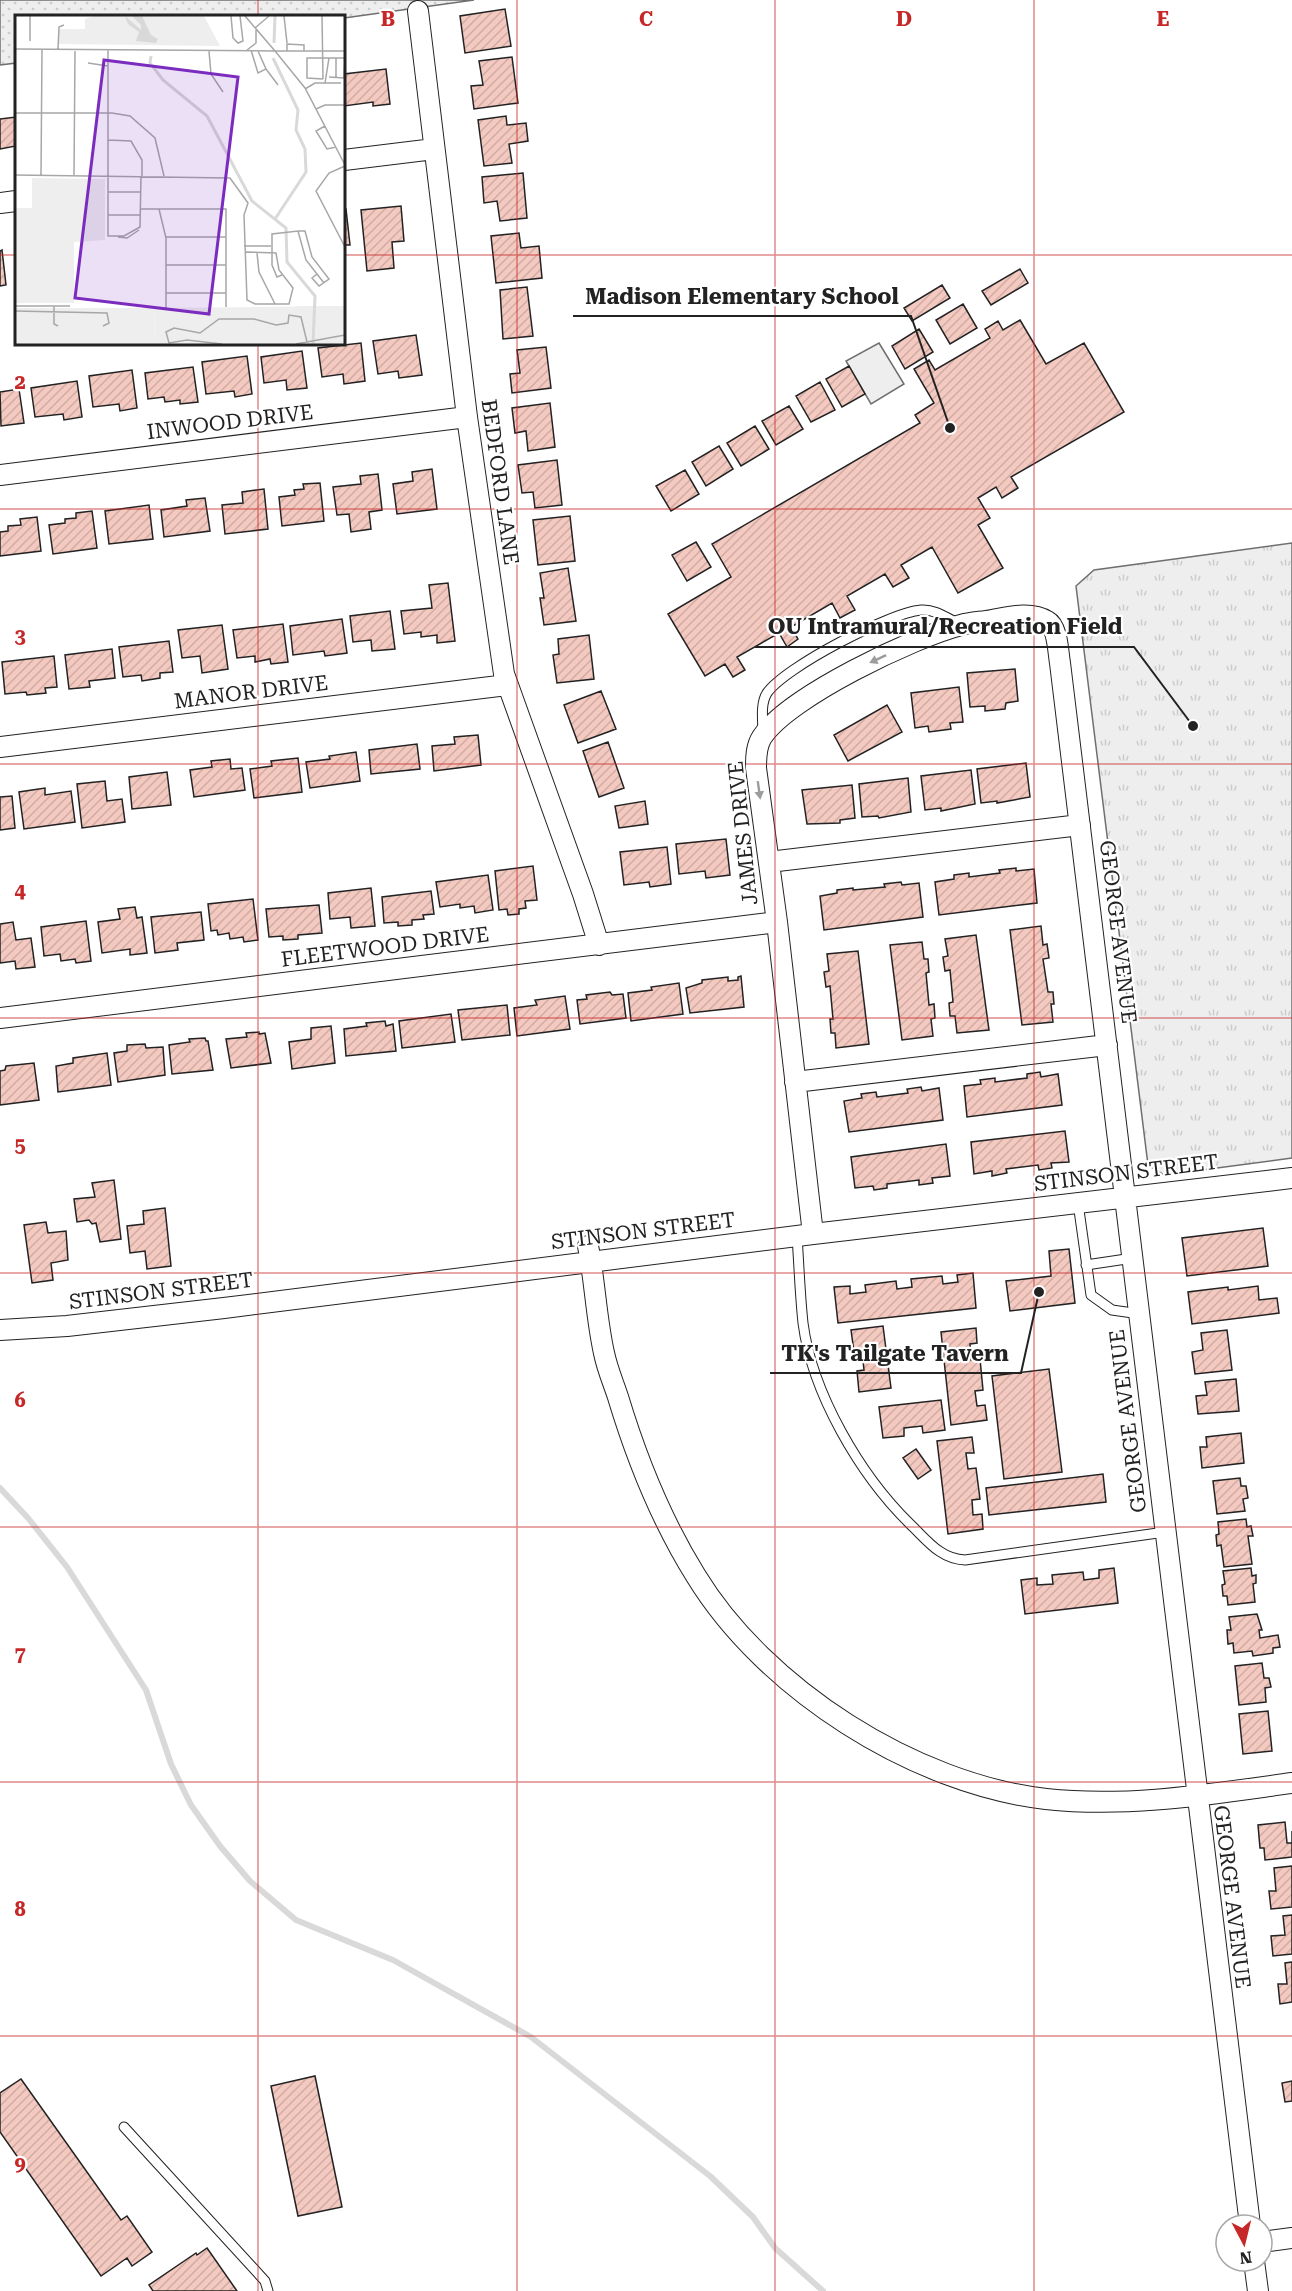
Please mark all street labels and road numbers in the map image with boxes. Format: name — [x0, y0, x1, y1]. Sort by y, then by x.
street label: BEDFORD LANE — [476, 398, 524, 566]
street label: INWOOD DRIVE — [145, 400, 315, 444]
street label: MANOR DRIVE — [173, 671, 329, 713]
street label: JAMES DRIVE — [723, 760, 763, 906]
street label: GEORGE AVENUE — [1095, 839, 1141, 1025]
street label: FLEETWOOD DRIVE — [280, 922, 490, 972]
street label: STINSON STREET — [1033, 1150, 1219, 1196]
street label: STINSON STREET — [550, 1208, 736, 1254]
street label: STINSON STREET — [68, 1268, 254, 1314]
street label: GEORGE AVENUE — [1105, 1328, 1151, 1514]
street label: GEORGE AVENUE — [1209, 1804, 1255, 1990]

